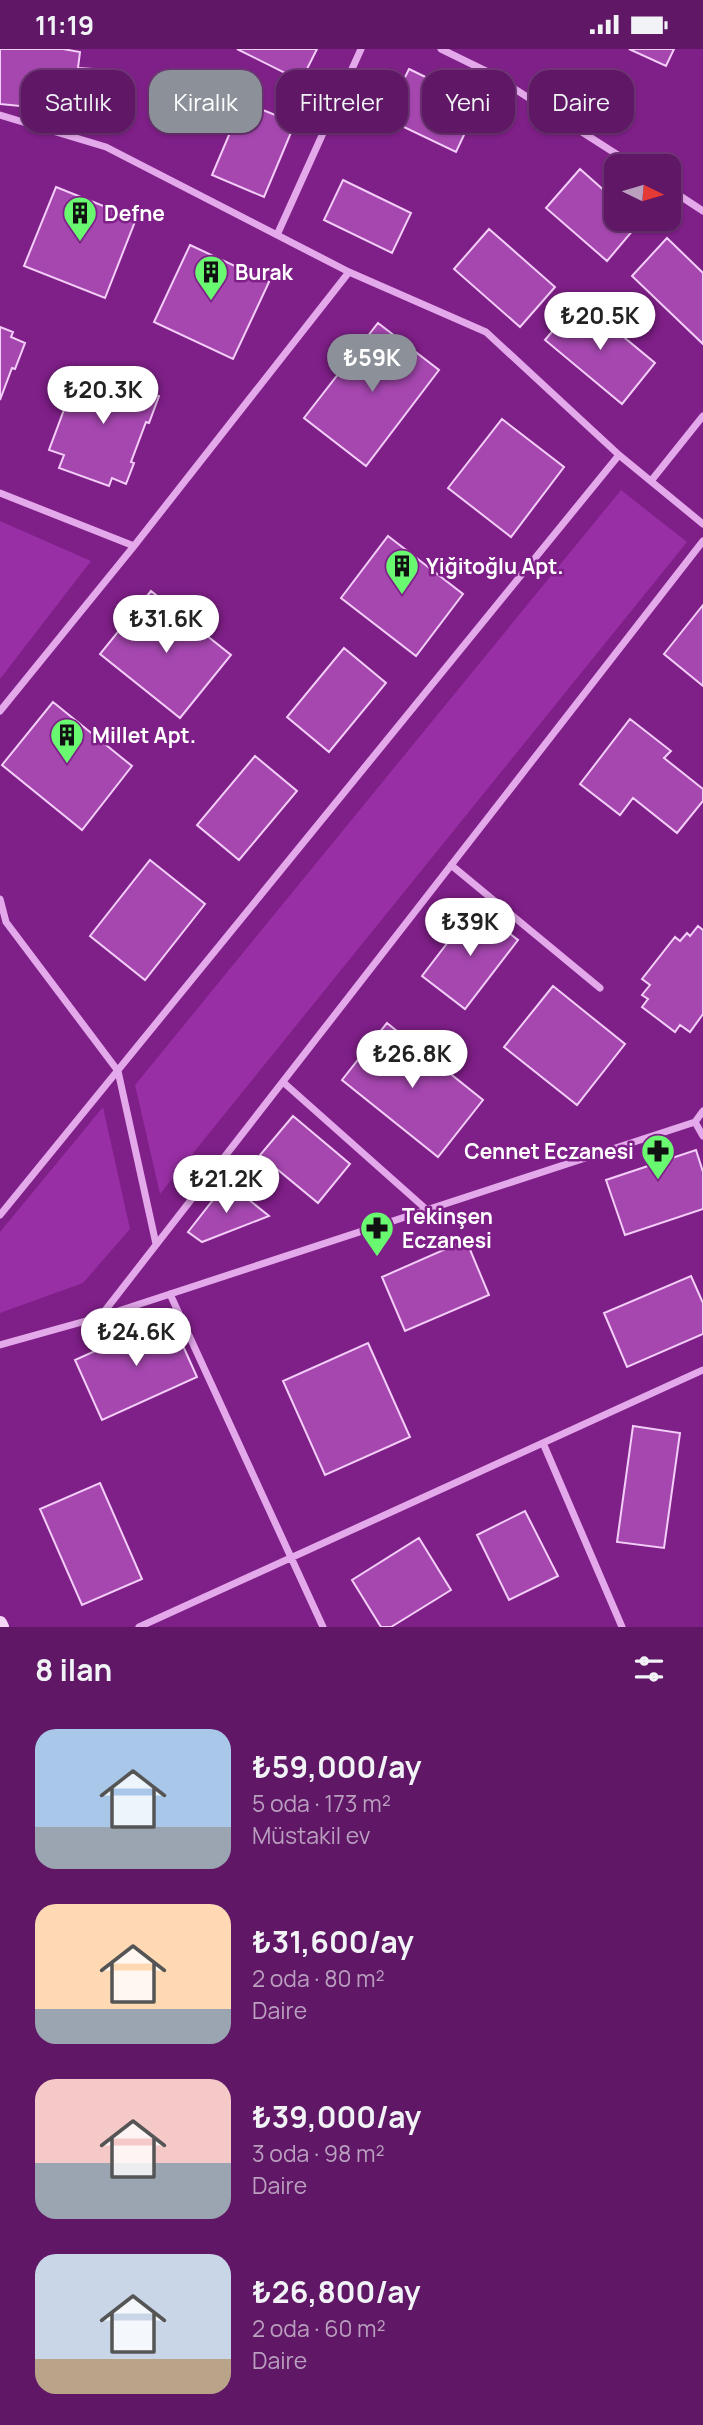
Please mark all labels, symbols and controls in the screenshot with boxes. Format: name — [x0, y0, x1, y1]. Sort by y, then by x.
text: 11:19 — [35, 7, 94, 43]
chip: Satılık — [21, 70, 135, 133]
chip: Kiralık — [149, 70, 262, 133]
chip: Filtreler — [276, 70, 408, 133]
chip: Yeni — [422, 70, 515, 133]
chip: Daire — [529, 70, 634, 133]
north arrow — [604, 154, 681, 231]
map controls — [604, 154, 681, 231]
building icon: Defne — [61, 194, 99, 243]
place label: Defne — [104, 199, 165, 227]
building icon: Burak — [192, 253, 230, 302]
place label: Burak — [235, 258, 294, 286]
pin: ₺20.5K — [543, 293, 657, 352]
text: ₺20.5K — [560, 299, 640, 331]
pin: ₺59K — [331, 335, 413, 394]
text: ₺59K — [343, 341, 401, 373]
pin: ₺20.3K — [46, 367, 160, 426]
text: ₺20.3K — [63, 373, 143, 405]
building icon: Yiğitoğlu Apt. — [383, 547, 421, 596]
place label: Yiğitoğlu Apt. — [426, 552, 564, 580]
pin: ₺31.6K — [109, 595, 223, 655]
text: ₺31.6K — [129, 602, 203, 634]
building icon: Millet Apt. — [48, 716, 86, 765]
place label: Millet Apt. — [92, 721, 196, 749]
pin: ₺39K — [429, 899, 511, 958]
text: ₺39K — [441, 905, 499, 937]
pin: ₺26.8K — [355, 1031, 469, 1090]
text: ₺26.8K — [372, 1037, 452, 1069]
pharmacy icon: Cennet Eczanesi — [639, 1132, 677, 1181]
place label: Cennet Eczanesi — [464, 1137, 634, 1165]
pin: ₺21.2K — [169, 1155, 283, 1215]
text: ₺21.2K — [189, 1162, 263, 1194]
place label: Tekinşen Eczanesi — [402, 1202, 493, 1254]
pharmacy icon: Tekinşen Eczanesi — [358, 1209, 396, 1258]
pin: ₺24.6K — [79, 1309, 193, 1368]
text: ₺24.6K — [97, 1315, 175, 1347]
text: 8 ilan — [35, 1649, 112, 1690]
icon: filters — [630, 1650, 668, 1688]
text: ₺59,000/ay — [252, 1746, 421, 1787]
icon: home — [91, 1757, 175, 1841]
text: 5 oda · 173 m² — [252, 1787, 391, 1819]
text: Müstakil ev — [252, 1819, 370, 1851]
text: ₺31,600/ay — [252, 1921, 414, 1962]
icon: home — [91, 1932, 175, 2016]
text: 2 oda · 80 m² — [252, 1962, 385, 1994]
text: Daire — [252, 1994, 307, 2026]
text: ₺39,000/ay — [252, 2096, 421, 2137]
icon: home — [91, 2107, 175, 2191]
text: 3 oda · 98 m² — [252, 2137, 385, 2169]
text: Daire — [252, 2169, 307, 2201]
text: ₺26,800/ay — [252, 2271, 421, 2312]
icon: home — [91, 2282, 175, 2366]
text: 2 oda · 60 m² — [252, 2312, 386, 2344]
text: Daire — [252, 2344, 307, 2376]

